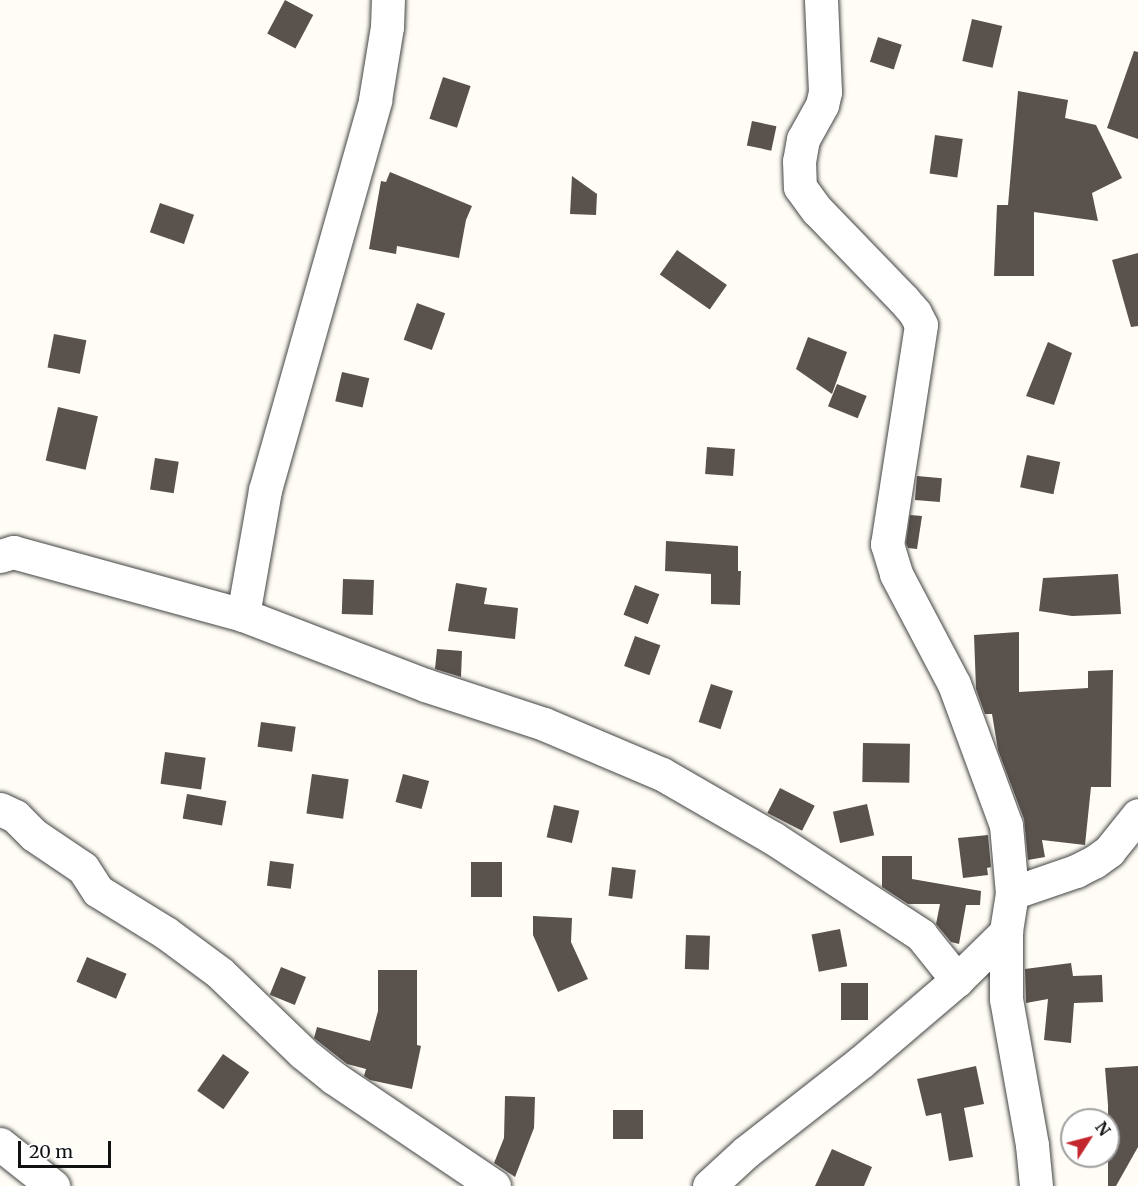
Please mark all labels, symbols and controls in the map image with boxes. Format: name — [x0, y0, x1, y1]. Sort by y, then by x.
north arrow — [1060, 1108, 1120, 1168]
text: N — [1091, 1118, 1115, 1140]
scale bar — [21, 1129, 114, 1167]
text: 20 m — [29, 1140, 73, 1163]

